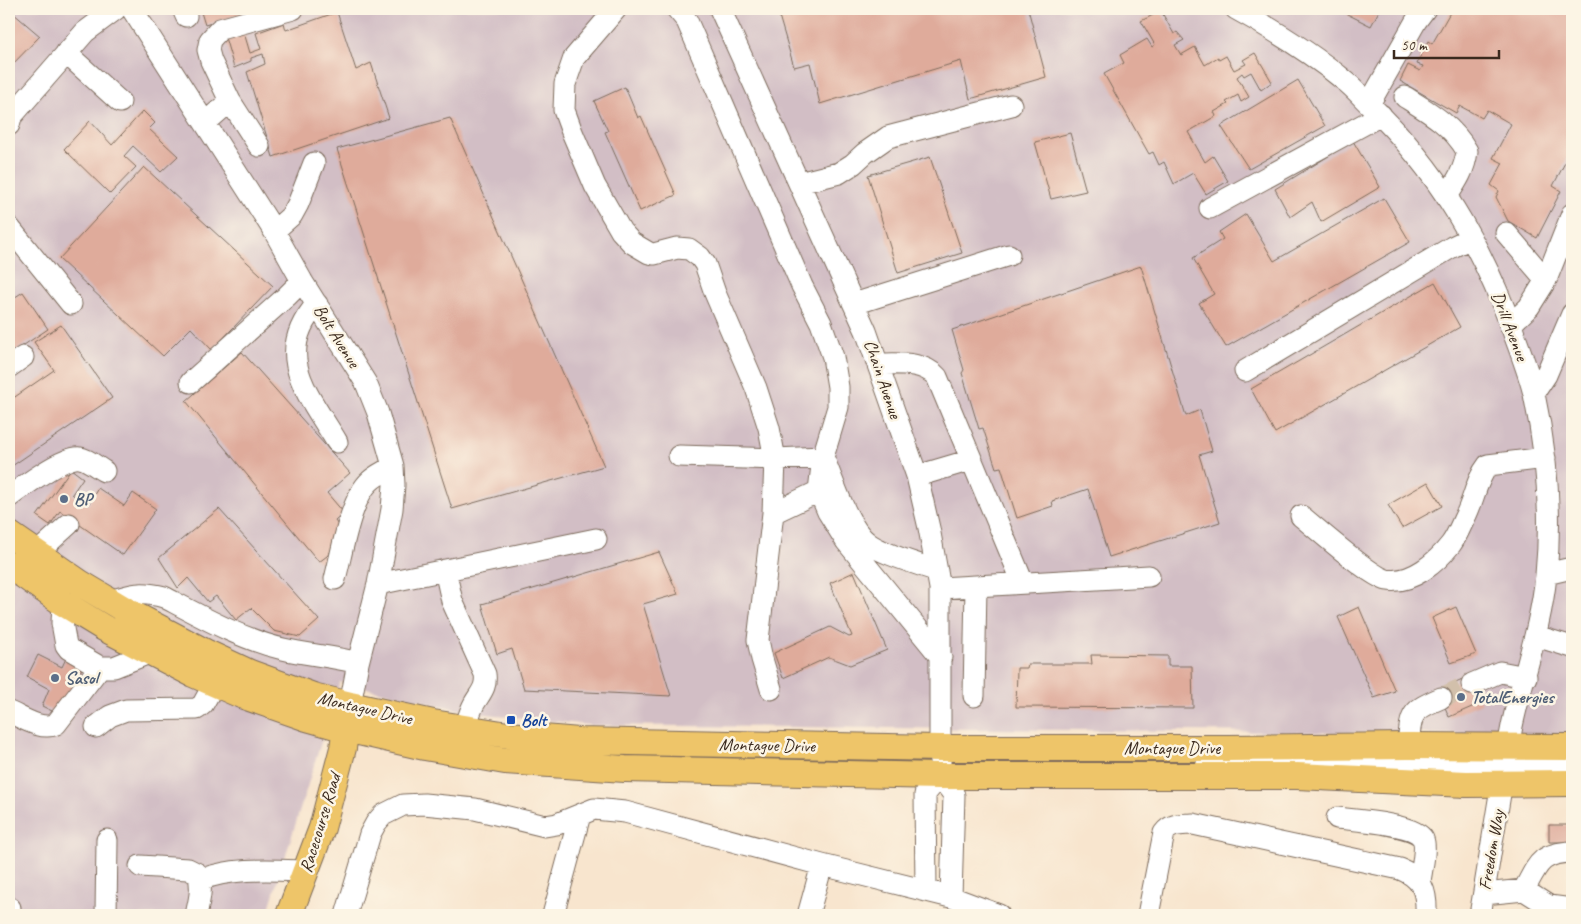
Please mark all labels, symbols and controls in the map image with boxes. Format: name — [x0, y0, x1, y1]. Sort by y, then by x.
scale bar — [1394, 28, 1498, 60]
text: 50 m — [1401, 36, 1428, 55]
street label: Drill Avenue — [1487, 288, 1534, 365]
street label: Bolt Avenue — [309, 300, 366, 373]
street label: Chain Avenue — [859, 337, 907, 422]
place label: BP — [74, 488, 94, 510]
marker: BP — [58, 493, 70, 505]
place label: Sasol — [65, 667, 102, 689]
marker: Sasol — [49, 672, 61, 684]
street label: Montague Drive — [316, 686, 415, 730]
place label: TotalEnergies — [1471, 686, 1555, 708]
marker: TotalEnergies — [1455, 691, 1467, 703]
place label: Bolt — [521, 709, 548, 731]
marker: Bolt — [505, 714, 517, 726]
street label: Montague Drive — [719, 733, 816, 757]
street label: Montague Drive — [1124, 737, 1221, 759]
street label: Racecourse Road — [294, 768, 346, 875]
street label: Freedom Way — [1473, 807, 1509, 892]

